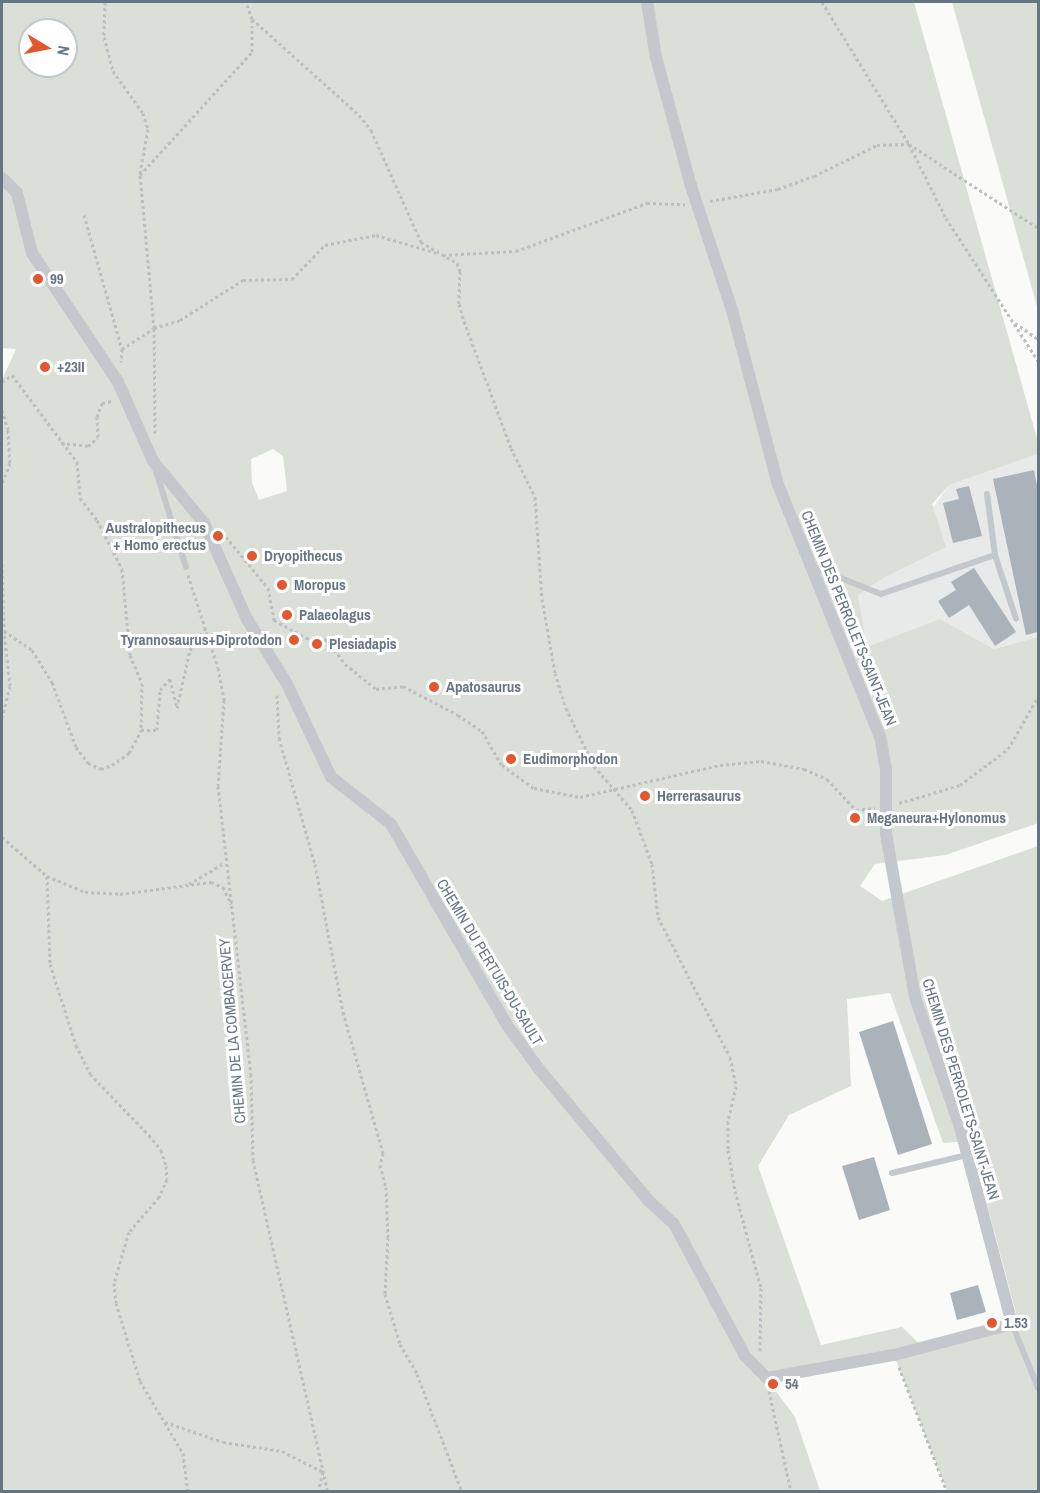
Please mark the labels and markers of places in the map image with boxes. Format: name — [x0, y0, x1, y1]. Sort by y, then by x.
place label: 99 — [50, 270, 64, 288]
marker: 99 — [31, 272, 45, 286]
place label: +23II — [57, 358, 85, 376]
marker: +23II — [38, 360, 52, 374]
place label: Australopithecus + Homo erectus — [106, 518, 206, 553]
marker: Australopithecus + Homo erectus — [211, 529, 225, 543]
place label: Dryopithecus — [264, 547, 343, 565]
marker: Dryopithecus — [245, 549, 259, 563]
place label: Moropus — [294, 576, 346, 594]
marker: Moropus — [275, 578, 289, 592]
place label: Palaeolagus — [299, 606, 371, 624]
marker: Palaeolagus — [280, 608, 294, 622]
place label: Tyrannosaurus+Diprotodon — [121, 631, 282, 649]
marker: Tyrannosaurus+Diprotodon — [287, 633, 301, 647]
place label: Plesiadapis — [329, 635, 397, 653]
marker: Plesiadapis — [310, 637, 324, 651]
place label: Apatosaurus — [446, 678, 521, 696]
marker: Apatosaurus — [427, 680, 441, 694]
place label: Eudimorphodon — [523, 750, 618, 768]
marker: Eudimorphodon — [504, 752, 518, 766]
place label: Herrerasaurus — [657, 787, 741, 805]
marker: Herrerasaurus — [638, 789, 652, 803]
place label: Meganeura+Hylonomus — [867, 809, 1006, 827]
marker: Meganeura+Hylonomus — [848, 811, 862, 825]
place label: 1.53 — [1004, 1314, 1028, 1332]
marker: 1.53 — [985, 1316, 999, 1330]
place label: 54 — [785, 1375, 799, 1393]
marker: 54 — [766, 1377, 780, 1391]

